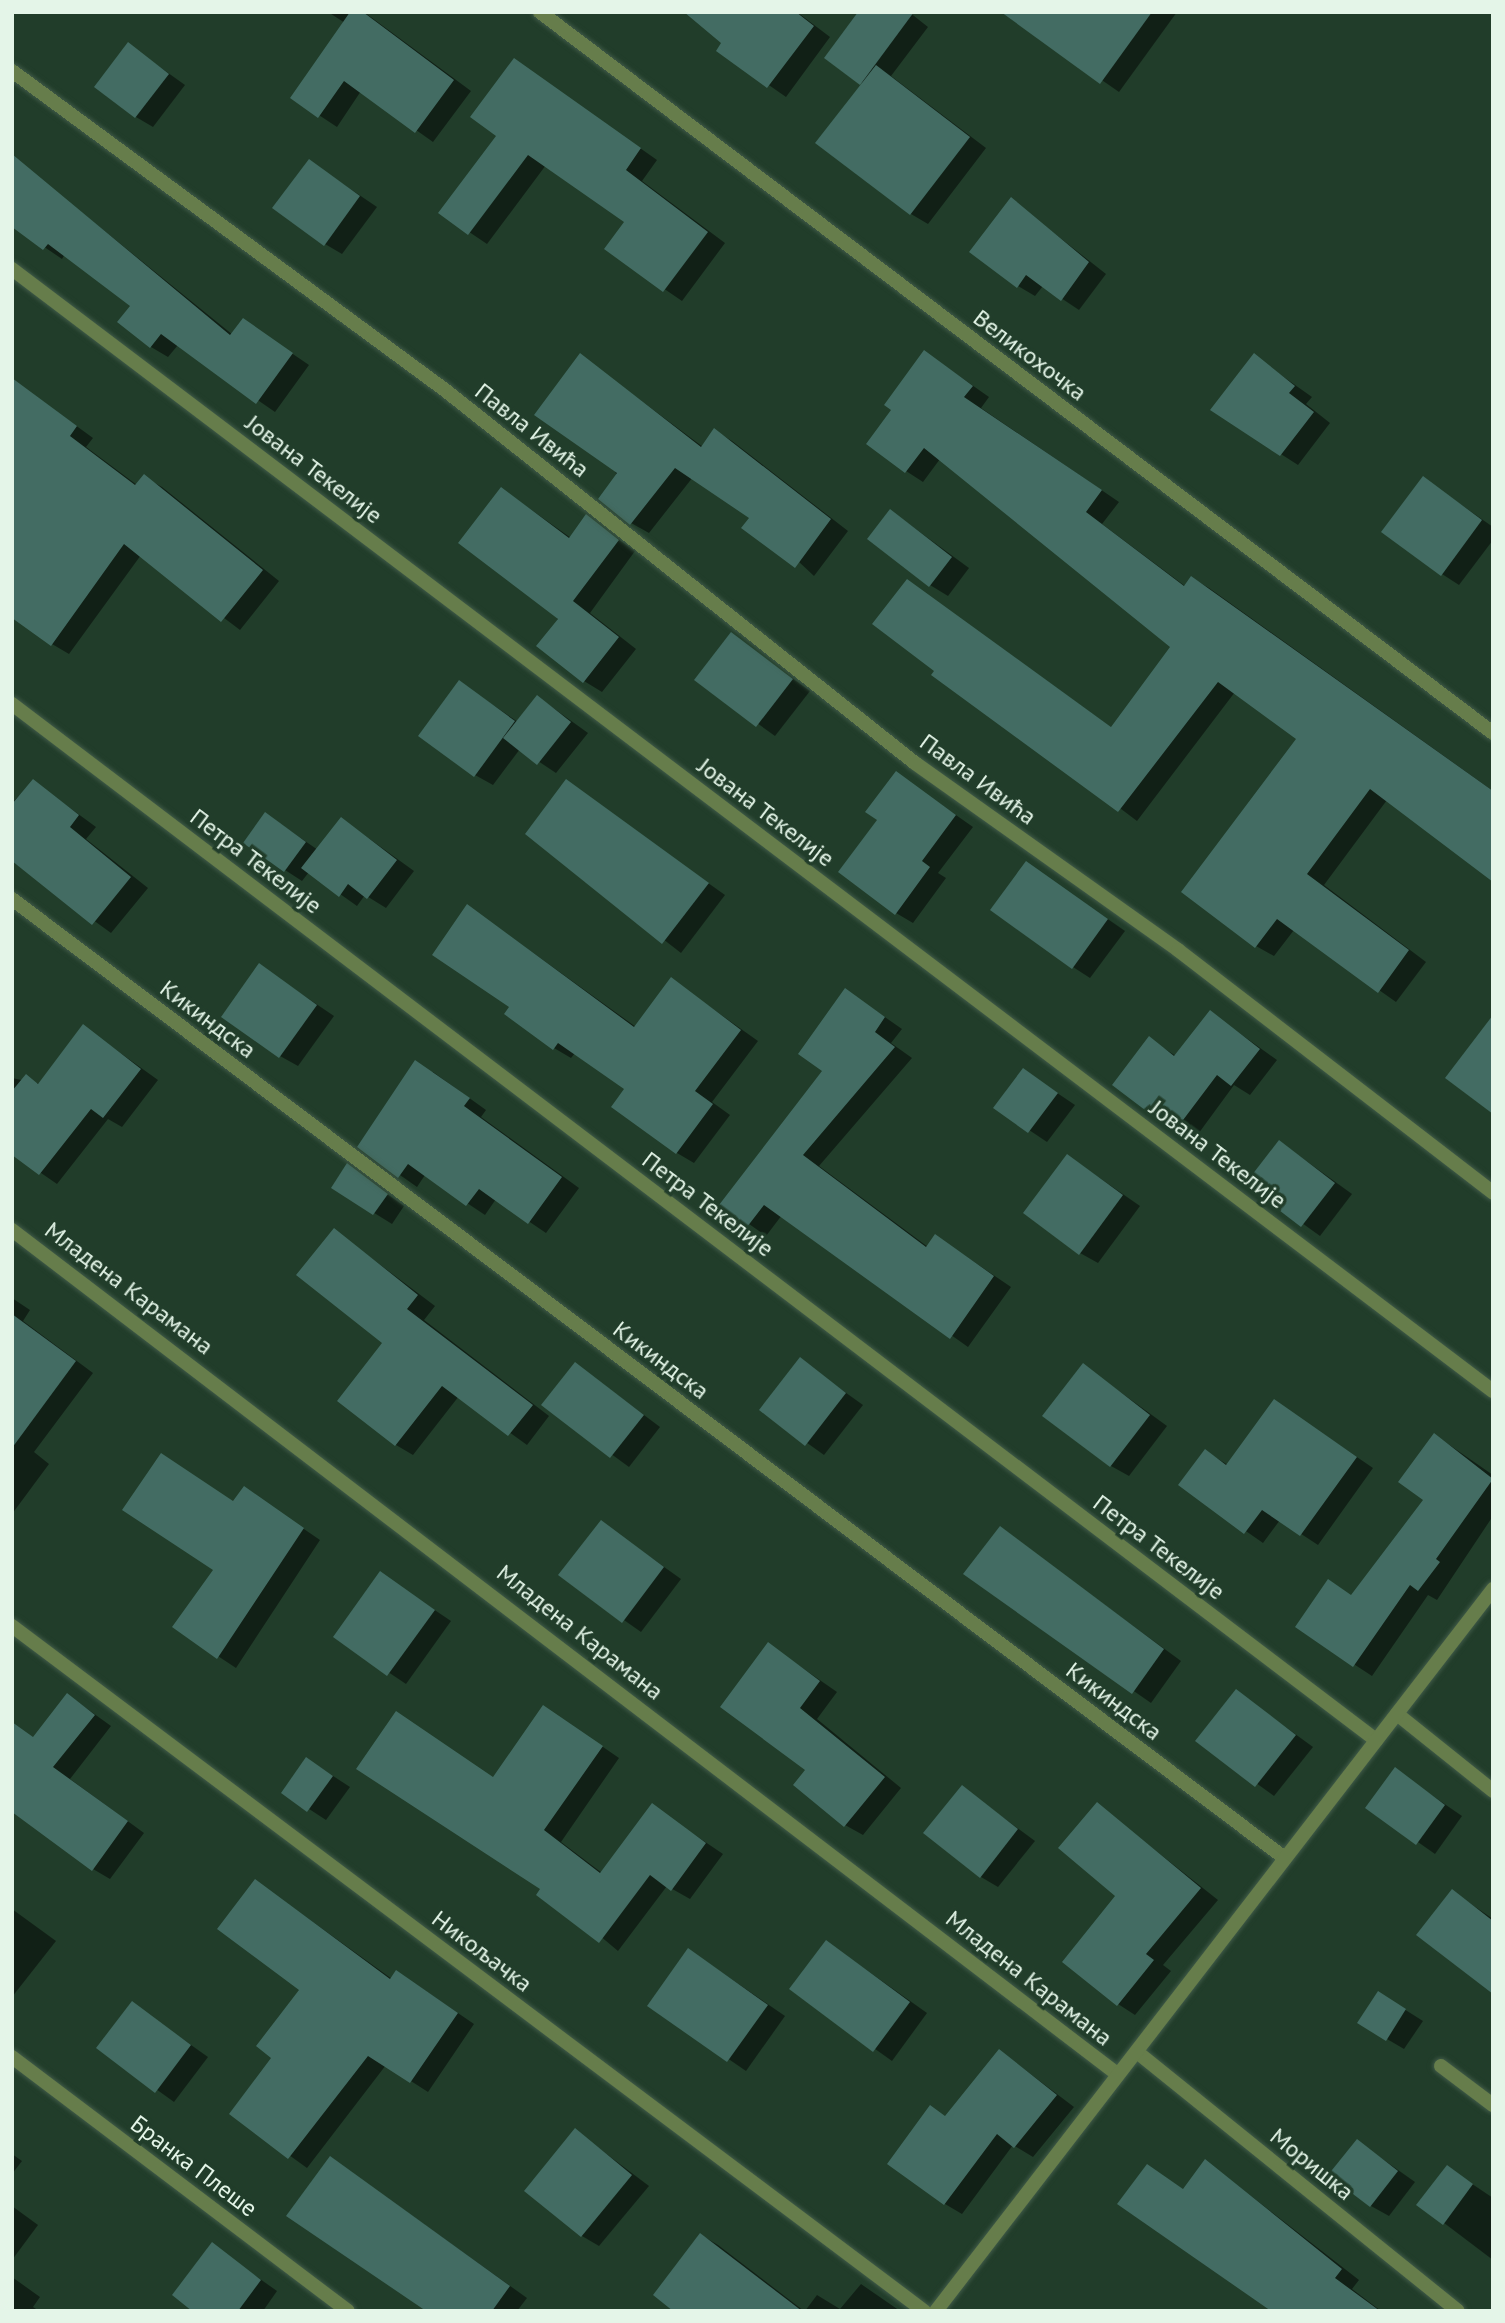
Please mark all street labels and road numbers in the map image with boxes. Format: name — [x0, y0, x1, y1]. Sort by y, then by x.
street label: Великохочка — [968, 303, 1092, 407]
street label: Павла Ивића — [469, 377, 595, 483]
street label: Јована Текелије — [240, 408, 388, 530]
street label: Павла Ивића — [914, 727, 1042, 831]
street label: Јована Текелије — [692, 751, 840, 873]
street label: Петра Текелије — [184, 802, 328, 920]
street label: Кикиндска — [154, 974, 262, 1064]
street label: Јована Текелије — [1144, 1093, 1292, 1215]
street label: Петра Текелије — [636, 1145, 780, 1263]
street label: Младена Карамана — [39, 1215, 219, 1361]
street label: Кикиндска — [607, 1315, 715, 1405]
street label: Петра Текелије — [1087, 1488, 1231, 1606]
street label: Младена Карамана — [491, 1558, 669, 1706]
street label: Кикиндска — [1060, 1656, 1168, 1746]
street label: Никољачка — [426, 1904, 538, 1998]
street label: Младена Карамана — [940, 1904, 1118, 2052]
street label: Бранка Плеше — [125, 2109, 263, 2223]
street label: Моришка — [1264, 2122, 1360, 2206]

